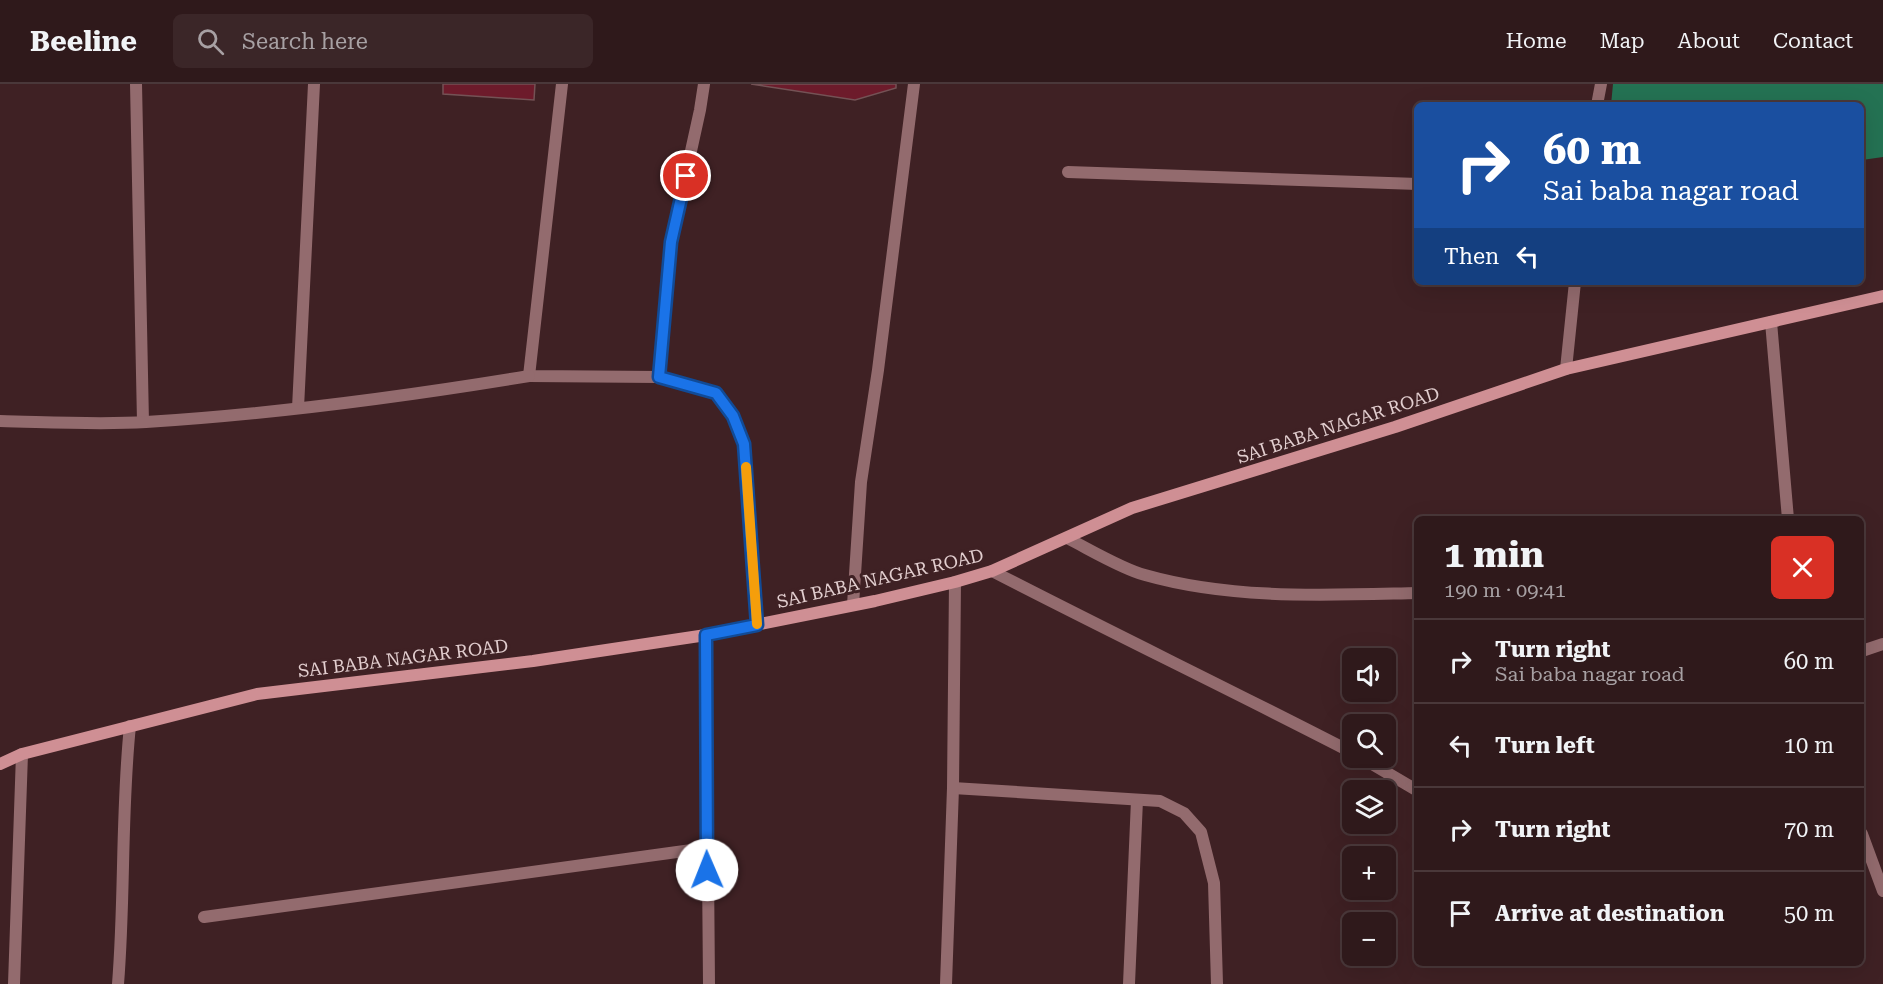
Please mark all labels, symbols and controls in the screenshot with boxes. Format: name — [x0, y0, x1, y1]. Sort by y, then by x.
search box — [173, 14, 593, 68]
text: Beeline — [30, 25, 137, 58]
icon: search — [194, 25, 227, 58]
text: Search here — [242, 29, 368, 54]
text: Home — [1506, 29, 1567, 53]
text: Map — [1600, 29, 1645, 53]
text: About — [1678, 29, 1740, 53]
text: Contact — [1773, 29, 1853, 53]
text: 60 m — [1543, 125, 1641, 174]
icon: right — [1444, 126, 1522, 204]
pin — [660, 150, 711, 201]
icon: arrive — [669, 159, 702, 192]
text: Sai baba nagar road — [1543, 175, 1799, 207]
icon: left — [1511, 240, 1544, 273]
text: Then — [1444, 244, 1499, 269]
street label: SAI BABA NAGAR ROAD — [1234, 382, 1442, 468]
text: 1 min — [1444, 534, 1544, 576]
button: close — [1771, 536, 1834, 599]
street label: SAI BABA NAGAR ROAD — [775, 544, 986, 612]
text: 190 m · 09:41 — [1444, 578, 1566, 602]
street label: SAI BABA NAGAR ROAD — [297, 635, 509, 681]
text: Turn right — [1495, 637, 1610, 662]
icon: right — [1444, 645, 1477, 678]
map controls — [1342, 648, 1396, 966]
button: sound — [1342, 648, 1396, 702]
text: 60 m — [1784, 649, 1834, 674]
text: Sai baba nagar road — [1495, 662, 1684, 686]
button: search — [1342, 714, 1396, 768]
icon: left — [1444, 729, 1477, 762]
text: Turn left — [1495, 733, 1595, 758]
text: 10 m — [1784, 733, 1834, 758]
button: layers — [1342, 780, 1396, 834]
icon: right — [1444, 813, 1477, 846]
text: Turn right — [1495, 817, 1610, 842]
text: 70 m — [1784, 817, 1834, 842]
position arrow — [675, 838, 739, 902]
button: + — [1342, 846, 1396, 900]
icon: arrive — [1444, 897, 1477, 930]
text: Arrive at destination — [1495, 901, 1724, 926]
text: 50 m — [1784, 901, 1834, 926]
button: − — [1342, 912, 1396, 966]

